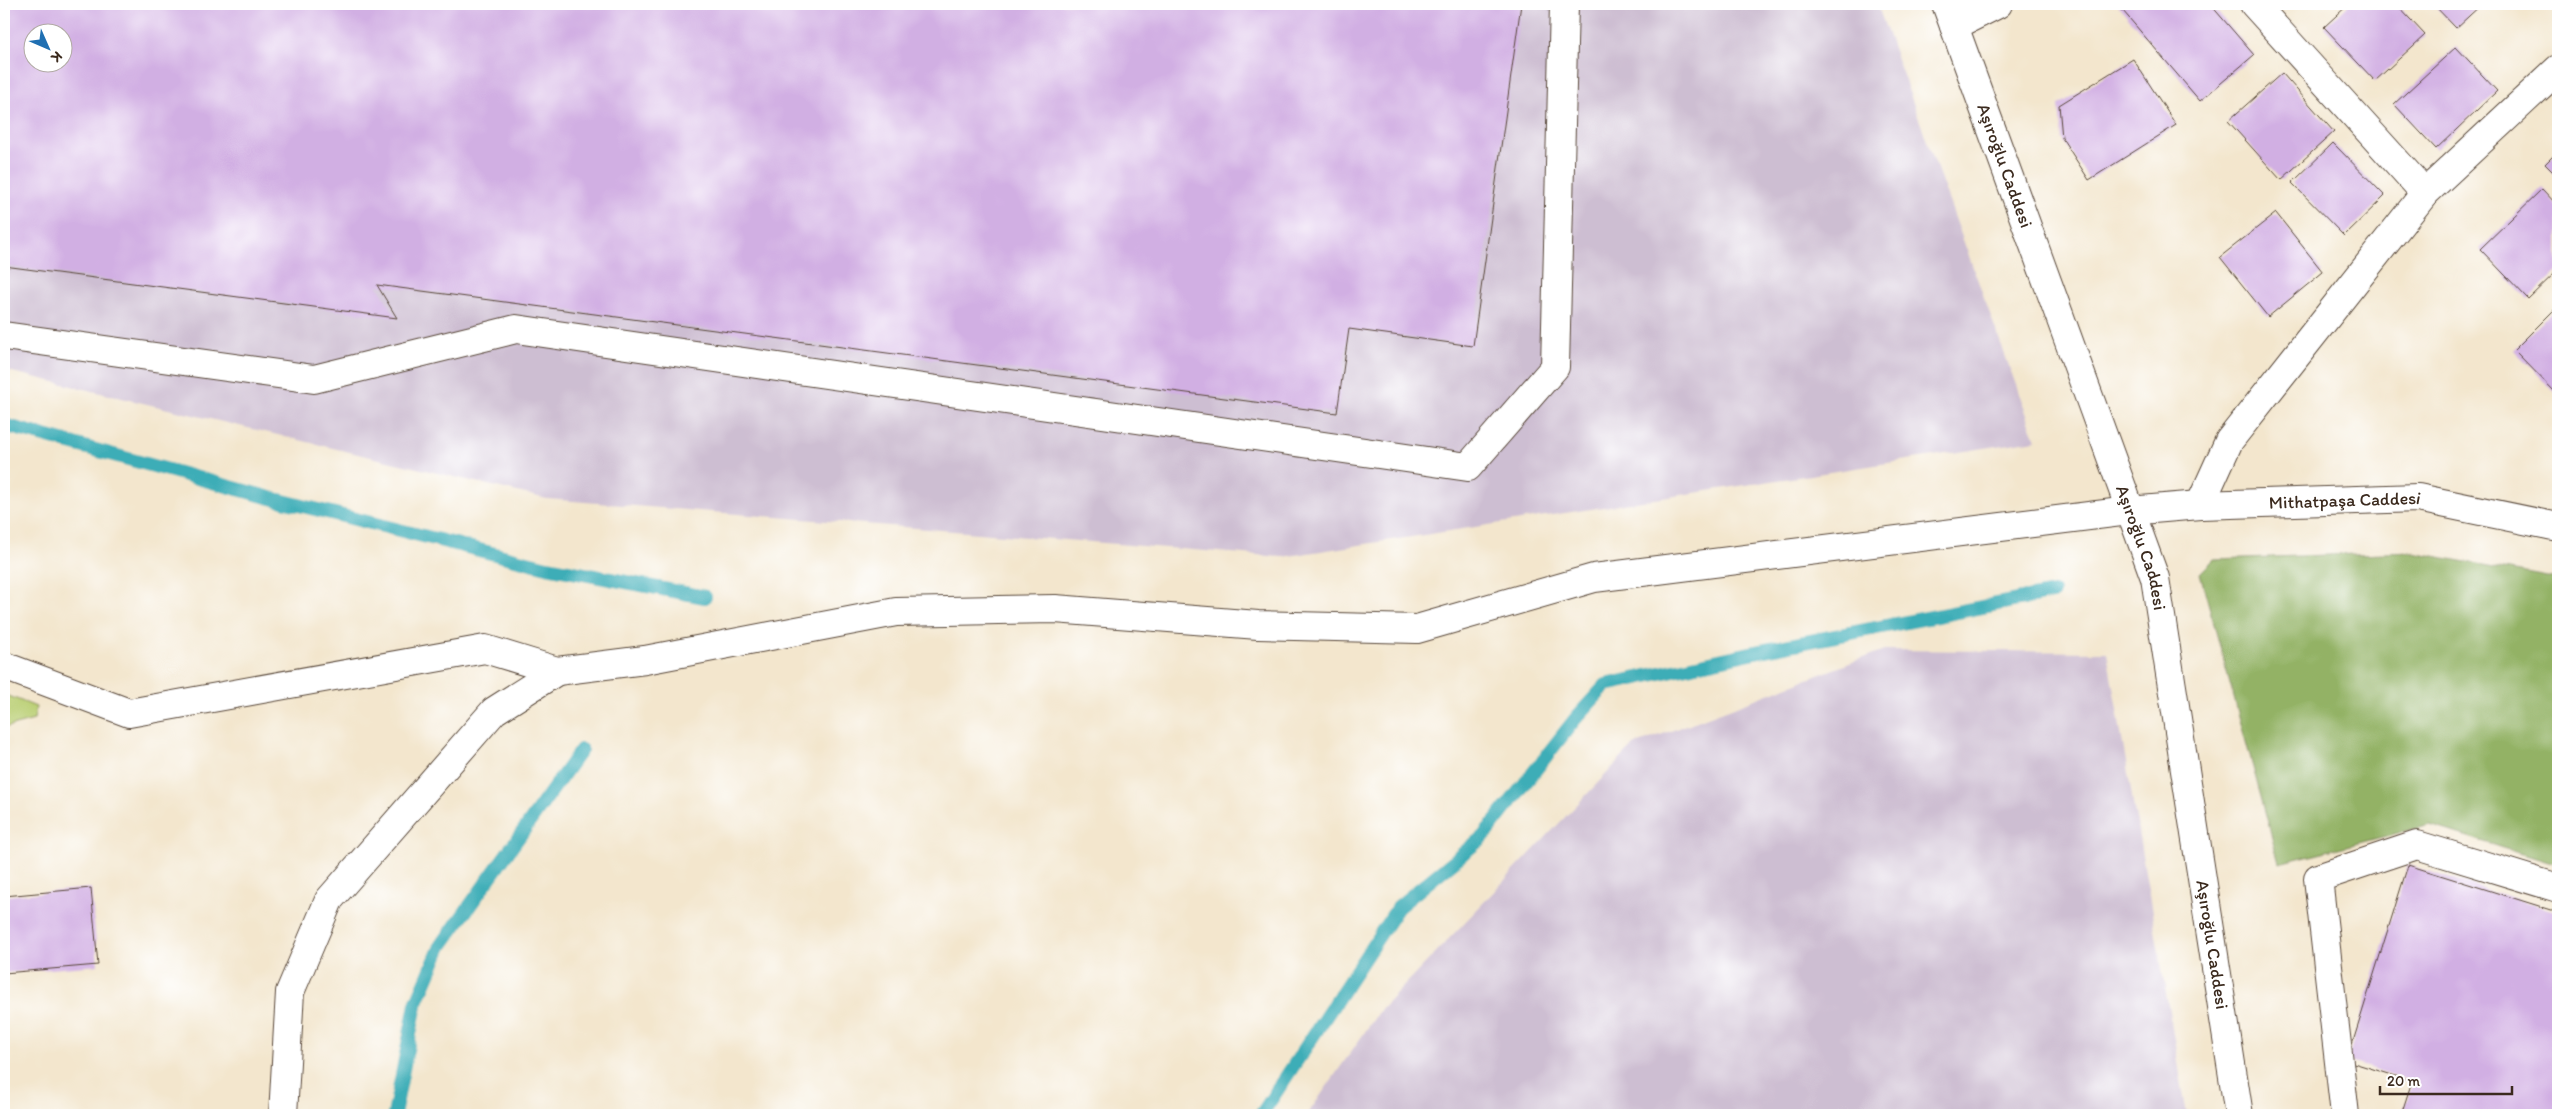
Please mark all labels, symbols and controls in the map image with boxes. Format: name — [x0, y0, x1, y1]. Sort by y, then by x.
north arrow — [22, 22, 72, 72]
text: K — [47, 48, 66, 67]
street label: Aşıroğlu Caddesi — [1972, 101, 2038, 231]
street label: Aşıroğlu Caddesi — [2111, 482, 2171, 612]
street label: Mithatpaşa Caddesi — [2268, 487, 2423, 514]
street label: Aşıroğlu Caddesi — [2191, 878, 2233, 1011]
scale bar — [2380, 1064, 2512, 1096]
text: 20 m — [2387, 1072, 2421, 1090]

